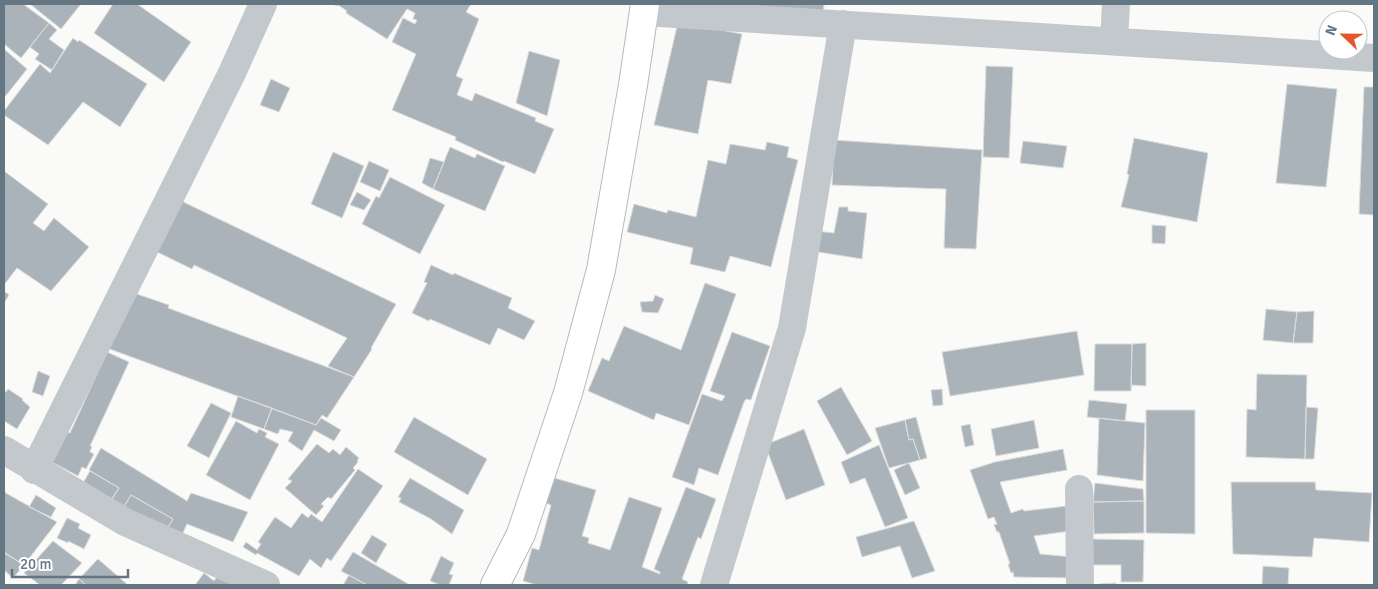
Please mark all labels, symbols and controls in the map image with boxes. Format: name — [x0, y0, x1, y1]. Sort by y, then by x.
north arrow — [1318, 10, 1368, 60]
text: N — [1322, 23, 1341, 38]
scale bar — [12, 546, 129, 578]
text: 20 m — [20, 555, 51, 573]

